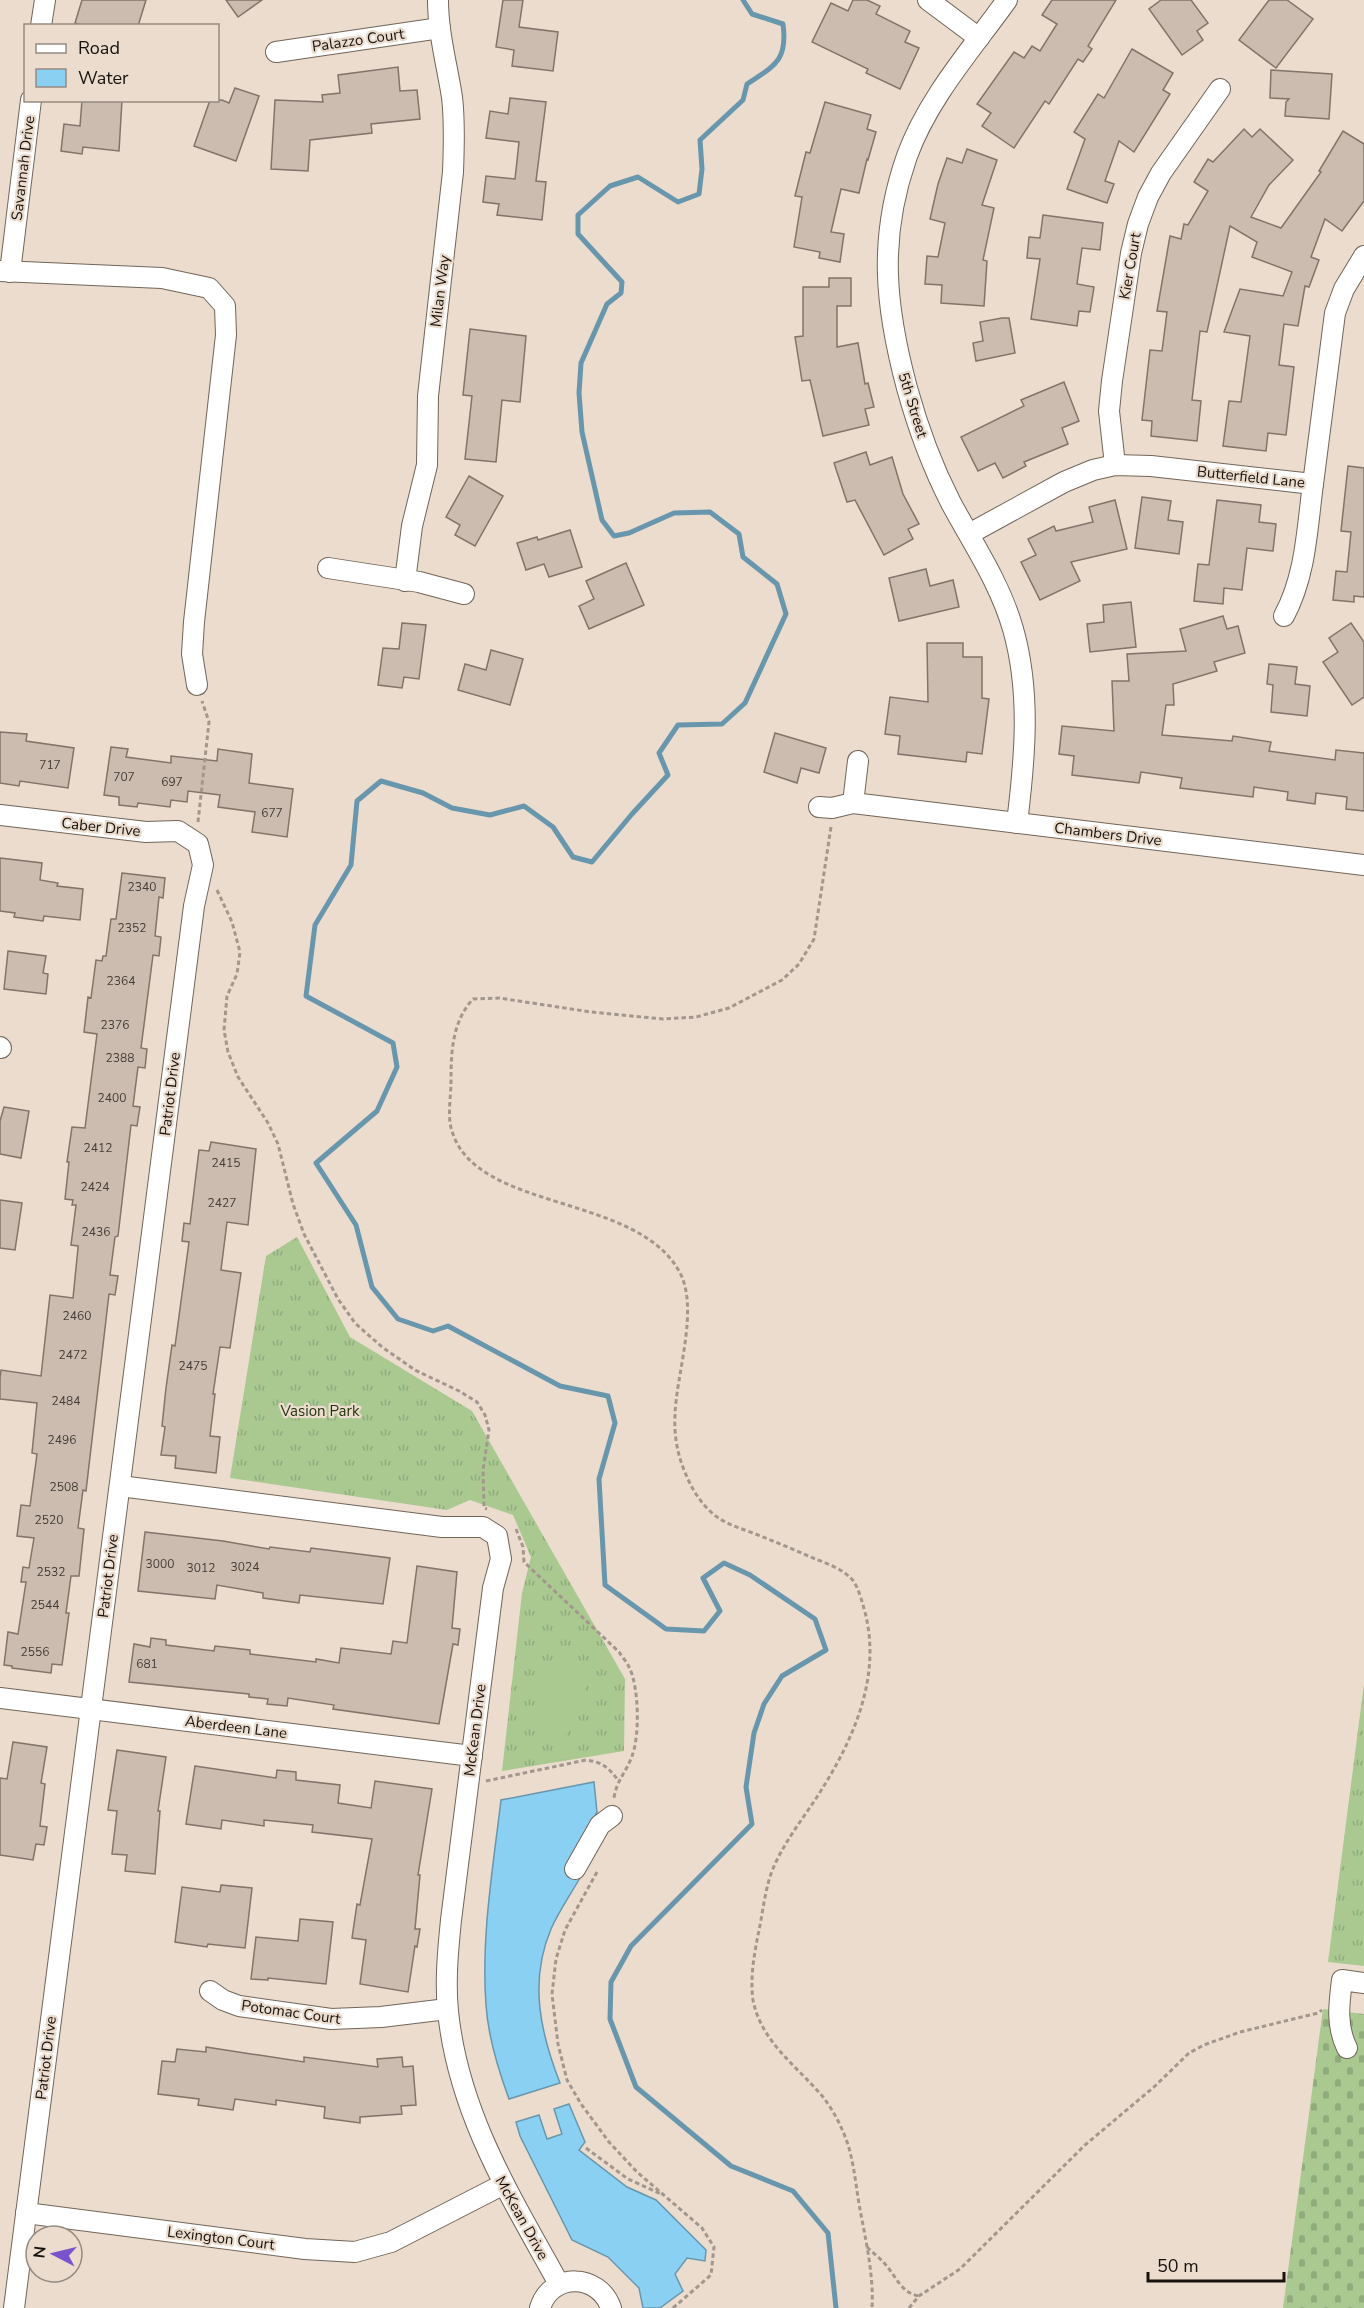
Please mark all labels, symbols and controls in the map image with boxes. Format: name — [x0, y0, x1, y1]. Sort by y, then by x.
legend — [24, 24, 219, 102]
street label: Palazzo Court — [311, 24, 406, 56]
text: Road — [78, 36, 120, 60]
text: Water — [78, 66, 129, 90]
street label: Savannah Drive — [7, 114, 39, 222]
street label: Kier Court — [1114, 230, 1146, 301]
street label: Milan Way — [426, 254, 454, 328]
street label: 5th Street — [894, 370, 933, 441]
street label: Butterfield Lane — [1196, 461, 1306, 493]
house number: 717 — [39, 757, 61, 773]
house number: 707 — [113, 769, 135, 785]
house number: 697 — [161, 774, 183, 790]
house number: 677 — [261, 805, 283, 821]
street label: Caber Drive — [61, 813, 142, 841]
street label: Chambers Drive — [1053, 817, 1163, 851]
house number: 2340 — [128, 879, 156, 895]
house number: 2352 — [118, 920, 146, 936]
house number: 2364 — [107, 973, 135, 989]
house number: 2376 — [101, 1017, 129, 1033]
house number: 2388 — [106, 1050, 134, 1066]
street label: Patriot Drive — [155, 1051, 185, 1137]
house number: 2400 — [98, 1090, 126, 1106]
house number: 2412 — [84, 1140, 112, 1156]
house number: 2415 — [212, 1155, 240, 1171]
house number: 2424 — [81, 1179, 109, 1195]
house number: 2427 — [208, 1195, 236, 1211]
house number: 2436 — [82, 1224, 110, 1240]
house number: 2460 — [63, 1308, 91, 1324]
house number: 2472 — [59, 1347, 87, 1363]
house number: 2475 — [179, 1358, 207, 1374]
house number: 2484 — [52, 1393, 80, 1409]
park label: Vasion Park — [280, 1401, 360, 1421]
house number: 2496 — [48, 1432, 76, 1448]
house number: 2508 — [50, 1479, 78, 1495]
house number: 2520 — [35, 1512, 63, 1528]
street label: Patriot Drive — [93, 1533, 123, 1619]
house number: 3000 — [146, 1556, 174, 1572]
house number: 3024 — [231, 1559, 259, 1575]
house number: 3012 — [187, 1560, 215, 1576]
house number: 2532 — [37, 1564, 65, 1580]
house number: 2544 — [31, 1597, 59, 1613]
house number: 2556 — [21, 1644, 49, 1660]
house number: 681 — [136, 1656, 158, 1672]
street label: McKean Drive — [459, 1683, 491, 1777]
street label: Aberdeen Lane — [184, 1711, 288, 1743]
street label: Potomac Court — [240, 1995, 343, 2029]
street label: Patriot Drive — [31, 2015, 61, 2101]
street label: McKean Drive — [491, 2173, 553, 2263]
street label: Lexington Court — [166, 2222, 277, 2255]
north arrow — [24, 2224, 84, 2284]
text: N — [28, 2245, 52, 2260]
scale bar — [1148, 2245, 1284, 2283]
text: 50 m — [1157, 2254, 1199, 2278]

